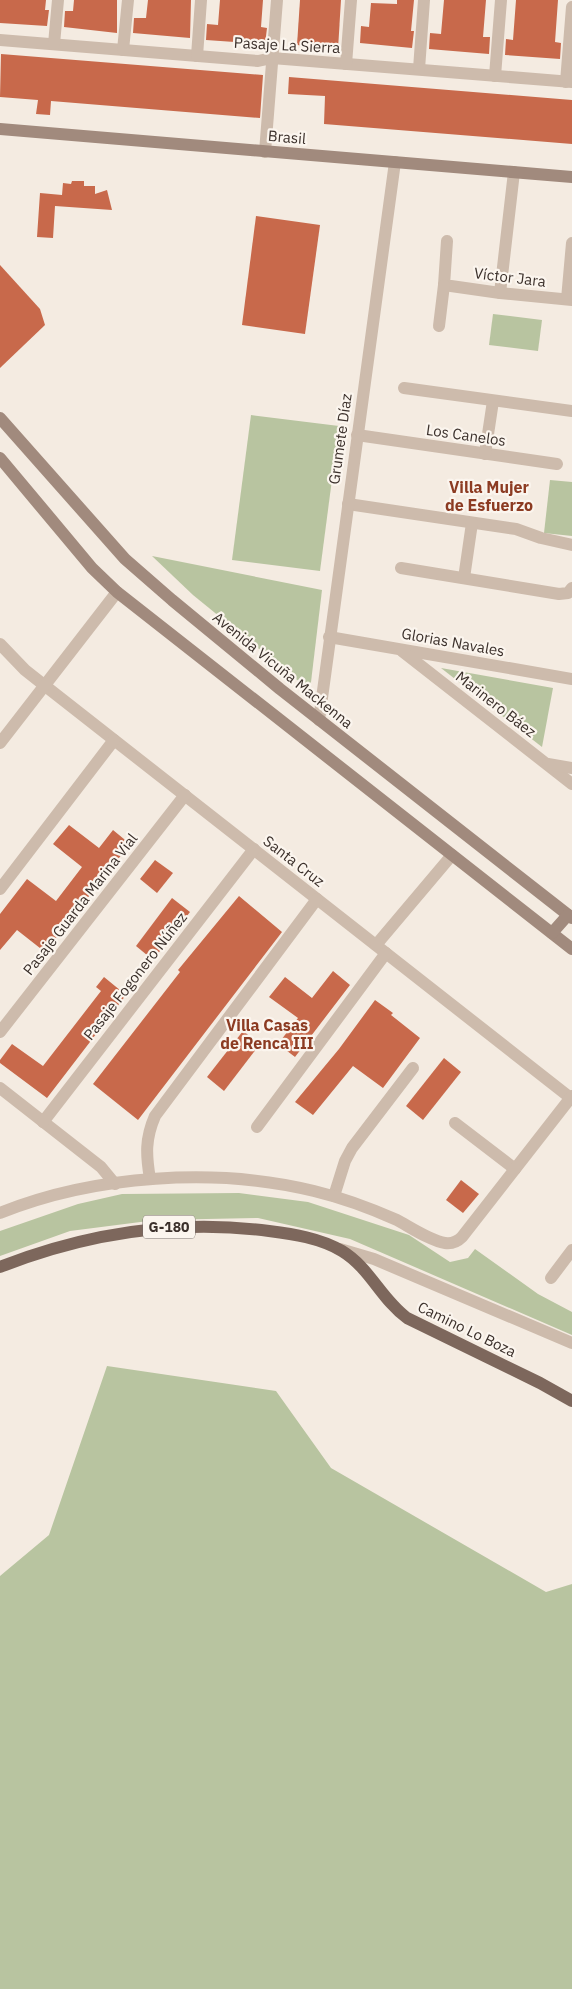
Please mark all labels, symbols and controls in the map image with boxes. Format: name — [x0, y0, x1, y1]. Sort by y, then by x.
street label: Pasaje La Sierra — [233, 33, 341, 57]
street label: Brasil — [267, 126, 307, 148]
street label: Víctor Jara — [473, 263, 547, 291]
street label: Grumete Díaz — [324, 392, 356, 486]
street label: Los Canelos — [425, 420, 507, 450]
district label: Villa Mujer de Esfuerzo — [445, 477, 533, 515]
street label: Avenida Vicuña Mackenna — [209, 608, 357, 732]
street label: Glorias Navales — [400, 624, 506, 660]
street label: Marinero Báez — [452, 667, 540, 741]
street label: Pasaje Guarda Marina Vial — [19, 829, 141, 979]
street label: Santa Cruz — [260, 831, 328, 891]
street label: Pasaje Fogonero Núñez — [79, 908, 191, 1044]
district label: Villa Casas de Renca III — [220, 1015, 314, 1053]
road number: G-180 — [143, 1216, 195, 1238]
street label: Camino Lo Boza — [415, 1297, 519, 1361]

